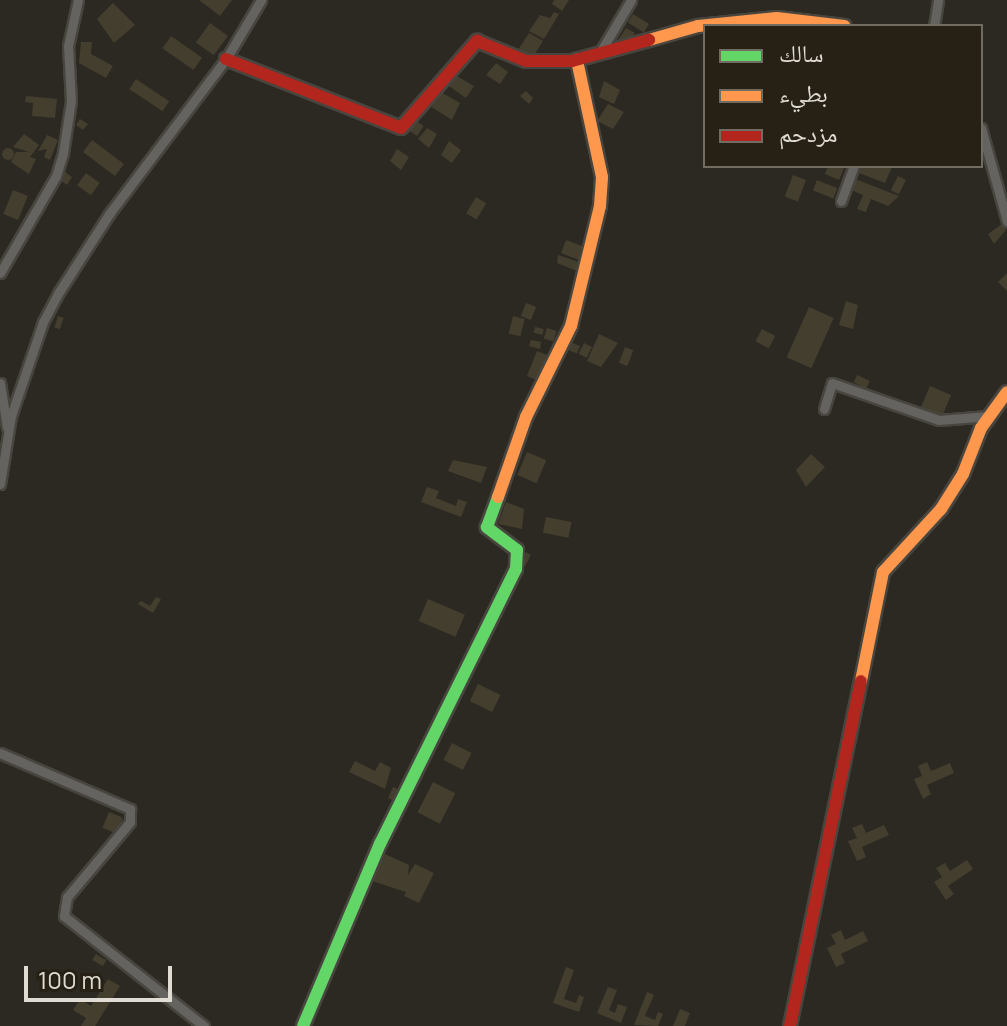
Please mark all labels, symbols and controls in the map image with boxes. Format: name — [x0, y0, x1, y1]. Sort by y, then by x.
legend — [703, 24, 983, 168]
text: سالك — [779, 36, 824, 69]
text: بطيء — [779, 76, 828, 109]
text: مزدحم — [779, 116, 838, 149]
scale bar — [28, 950, 176, 1000]
text: 100 m — [38, 963, 102, 996]

